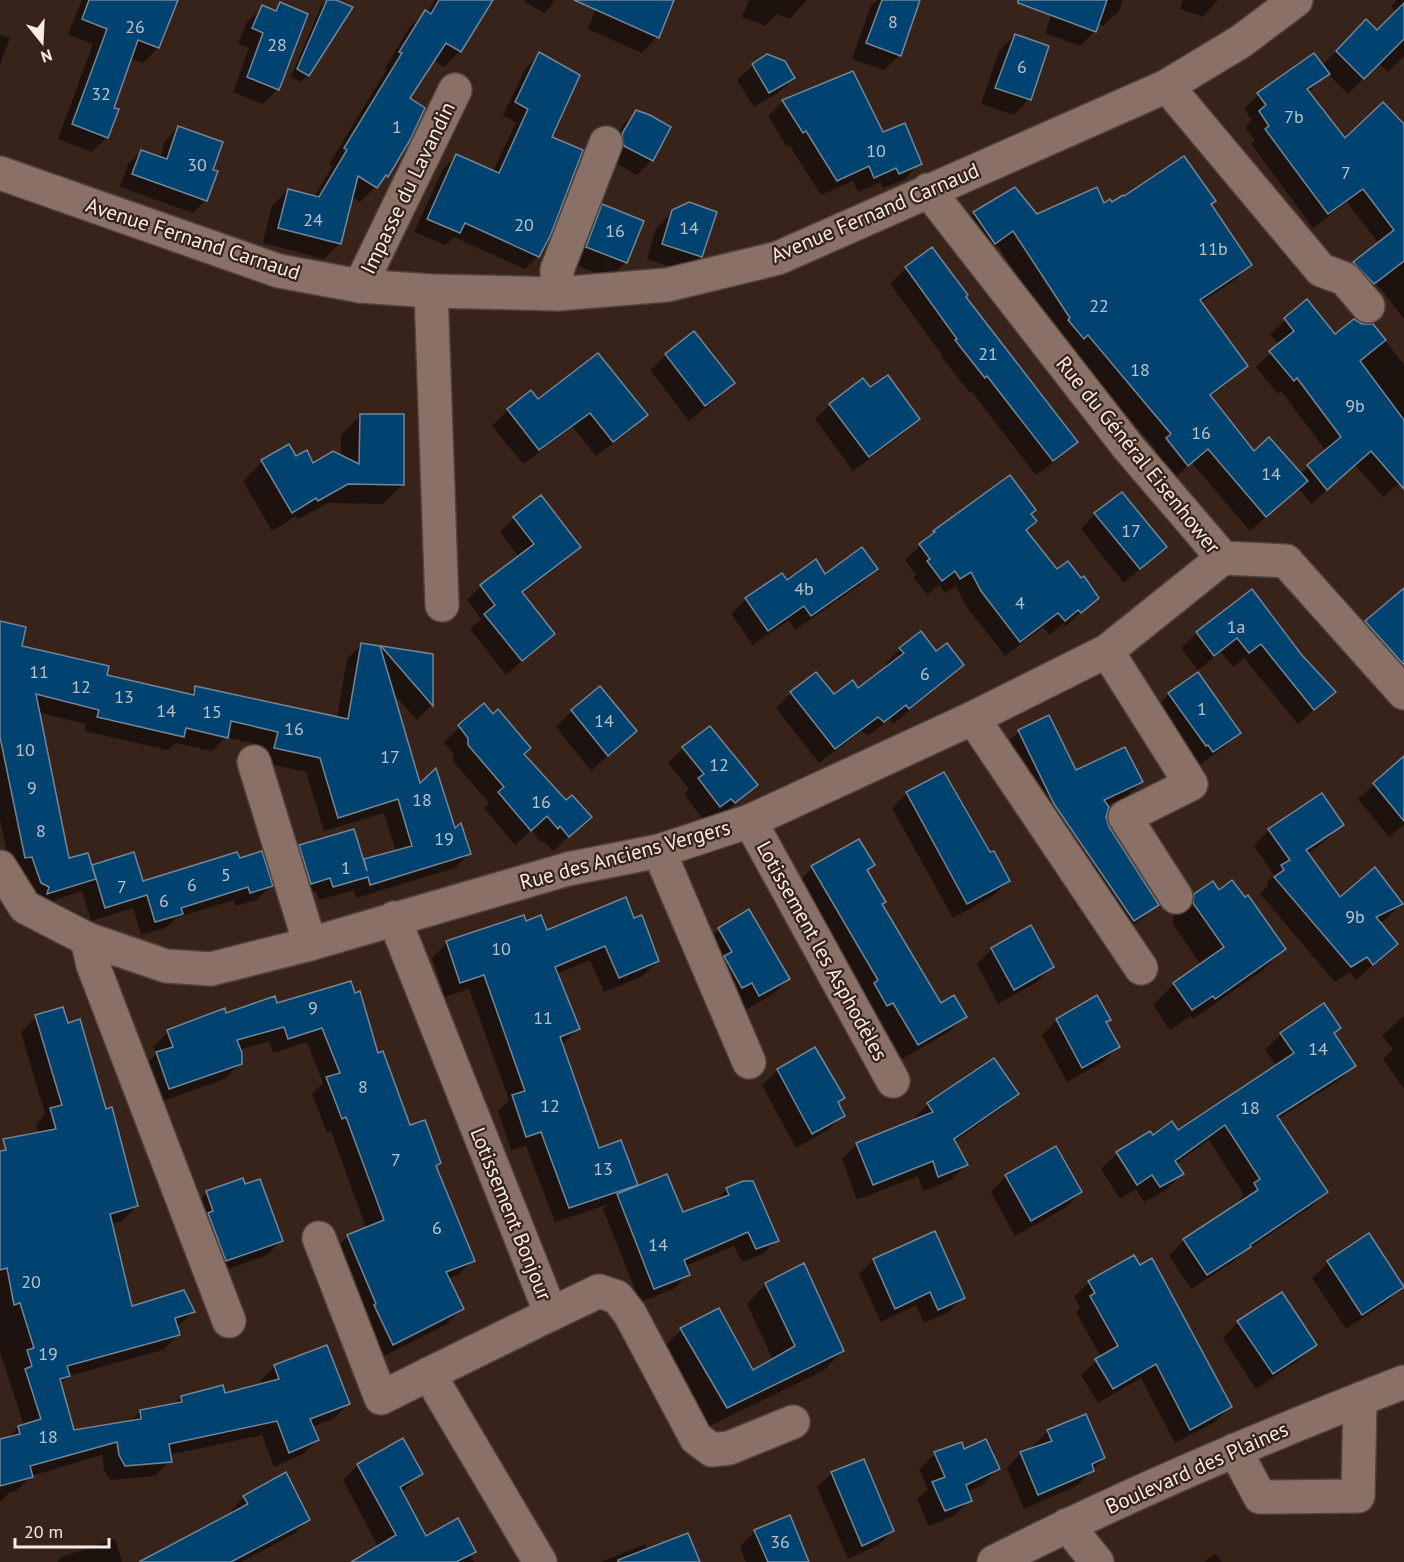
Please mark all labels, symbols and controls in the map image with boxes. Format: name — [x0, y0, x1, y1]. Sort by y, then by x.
house number: 8 — [888, 10, 898, 33]
north arrow — [12, 12, 72, 72]
house number: 26 — [125, 15, 145, 38]
house number: 28 — [267, 33, 287, 56]
text: N — [39, 45, 55, 67]
house number: 6 — [1017, 55, 1027, 78]
house number: 32 — [91, 82, 111, 105]
street label: Impasse du Lavandin — [354, 97, 461, 278]
house number: 7b — [1284, 105, 1304, 128]
house number: 1 — [392, 115, 402, 138]
house number: 10 — [866, 139, 886, 162]
house number: 30 — [187, 153, 207, 176]
street label: Avenue Fernand Carnaud — [766, 156, 983, 269]
house number: 7 — [1341, 161, 1351, 184]
street label: Avenue Fernand Carnaud — [83, 191, 304, 286]
house number: 24 — [303, 208, 323, 231]
house number: 20 — [514, 213, 534, 236]
house number: 14 — [679, 216, 699, 239]
house number: 16 — [605, 219, 625, 242]
house number: 11b — [1198, 237, 1228, 260]
house number: 22 — [1089, 294, 1109, 317]
house number: 21 — [978, 342, 998, 365]
street label: Rue du Général Eisenhower — [1050, 350, 1226, 559]
house number: 18 — [1130, 358, 1150, 381]
house number: 9b — [1345, 394, 1365, 417]
house number: 16 — [1191, 421, 1211, 444]
house number: 14 — [1261, 462, 1281, 485]
house number: 17 — [1121, 519, 1141, 542]
house number: 4b — [794, 577, 814, 600]
house number: 4 — [1015, 591, 1025, 614]
house number: 1a — [1227, 615, 1245, 638]
house number: 11 — [29, 660, 49, 683]
house number: 6 — [920, 662, 930, 685]
house number: 12 — [71, 675, 91, 698]
house number: 13 — [114, 685, 134, 708]
house number: 1 — [1197, 697, 1207, 720]
house number: 14 — [156, 699, 176, 722]
house number: 15 — [202, 700, 222, 723]
house number: 14 — [594, 709, 614, 732]
house number: 16 — [284, 717, 304, 740]
house number: 10 — [15, 738, 35, 761]
house number: 17 — [380, 745, 400, 768]
house number: 12 — [709, 753, 729, 776]
house number: 9 — [27, 776, 37, 799]
house number: 18 — [412, 788, 432, 811]
house number: 16 — [531, 790, 551, 813]
street label: Rue des Anciens Vergers — [517, 813, 733, 896]
house number: 8 — [36, 819, 46, 842]
house number: 19 — [434, 827, 454, 850]
street label: Lotissement les Asphodèles — [751, 836, 894, 1065]
house number: 1 — [341, 856, 351, 879]
house number: 5 — [221, 863, 231, 886]
house number: 6 — [187, 873, 197, 896]
house number: 7 — [117, 875, 127, 898]
house number: 6 — [159, 889, 169, 912]
house number: 9b — [1345, 905, 1365, 928]
house number: 10 — [491, 937, 511, 960]
house number: 9 — [308, 996, 318, 1019]
house number: 11 — [533, 1006, 553, 1029]
house number: 14 — [1308, 1037, 1328, 1060]
house number: 8 — [358, 1075, 368, 1098]
house number: 12 — [540, 1094, 560, 1117]
house number: 18 — [1240, 1096, 1260, 1119]
street label: Lotissement Bonjour — [464, 1123, 558, 1304]
house number: 7 — [391, 1148, 401, 1171]
house number: 13 — [593, 1157, 613, 1180]
house number: 6 — [432, 1216, 442, 1239]
house number: 14 — [648, 1233, 668, 1256]
house number: 20 — [21, 1270, 41, 1293]
house number: 19 — [38, 1342, 58, 1365]
street label: Boulevard des Plaines — [1101, 1415, 1292, 1520]
house number: 18 — [38, 1425, 58, 1448]
scale bar — [15, 1511, 110, 1549]
text: 20 m — [24, 1520, 63, 1543]
house number: 36 — [770, 1530, 790, 1553]

